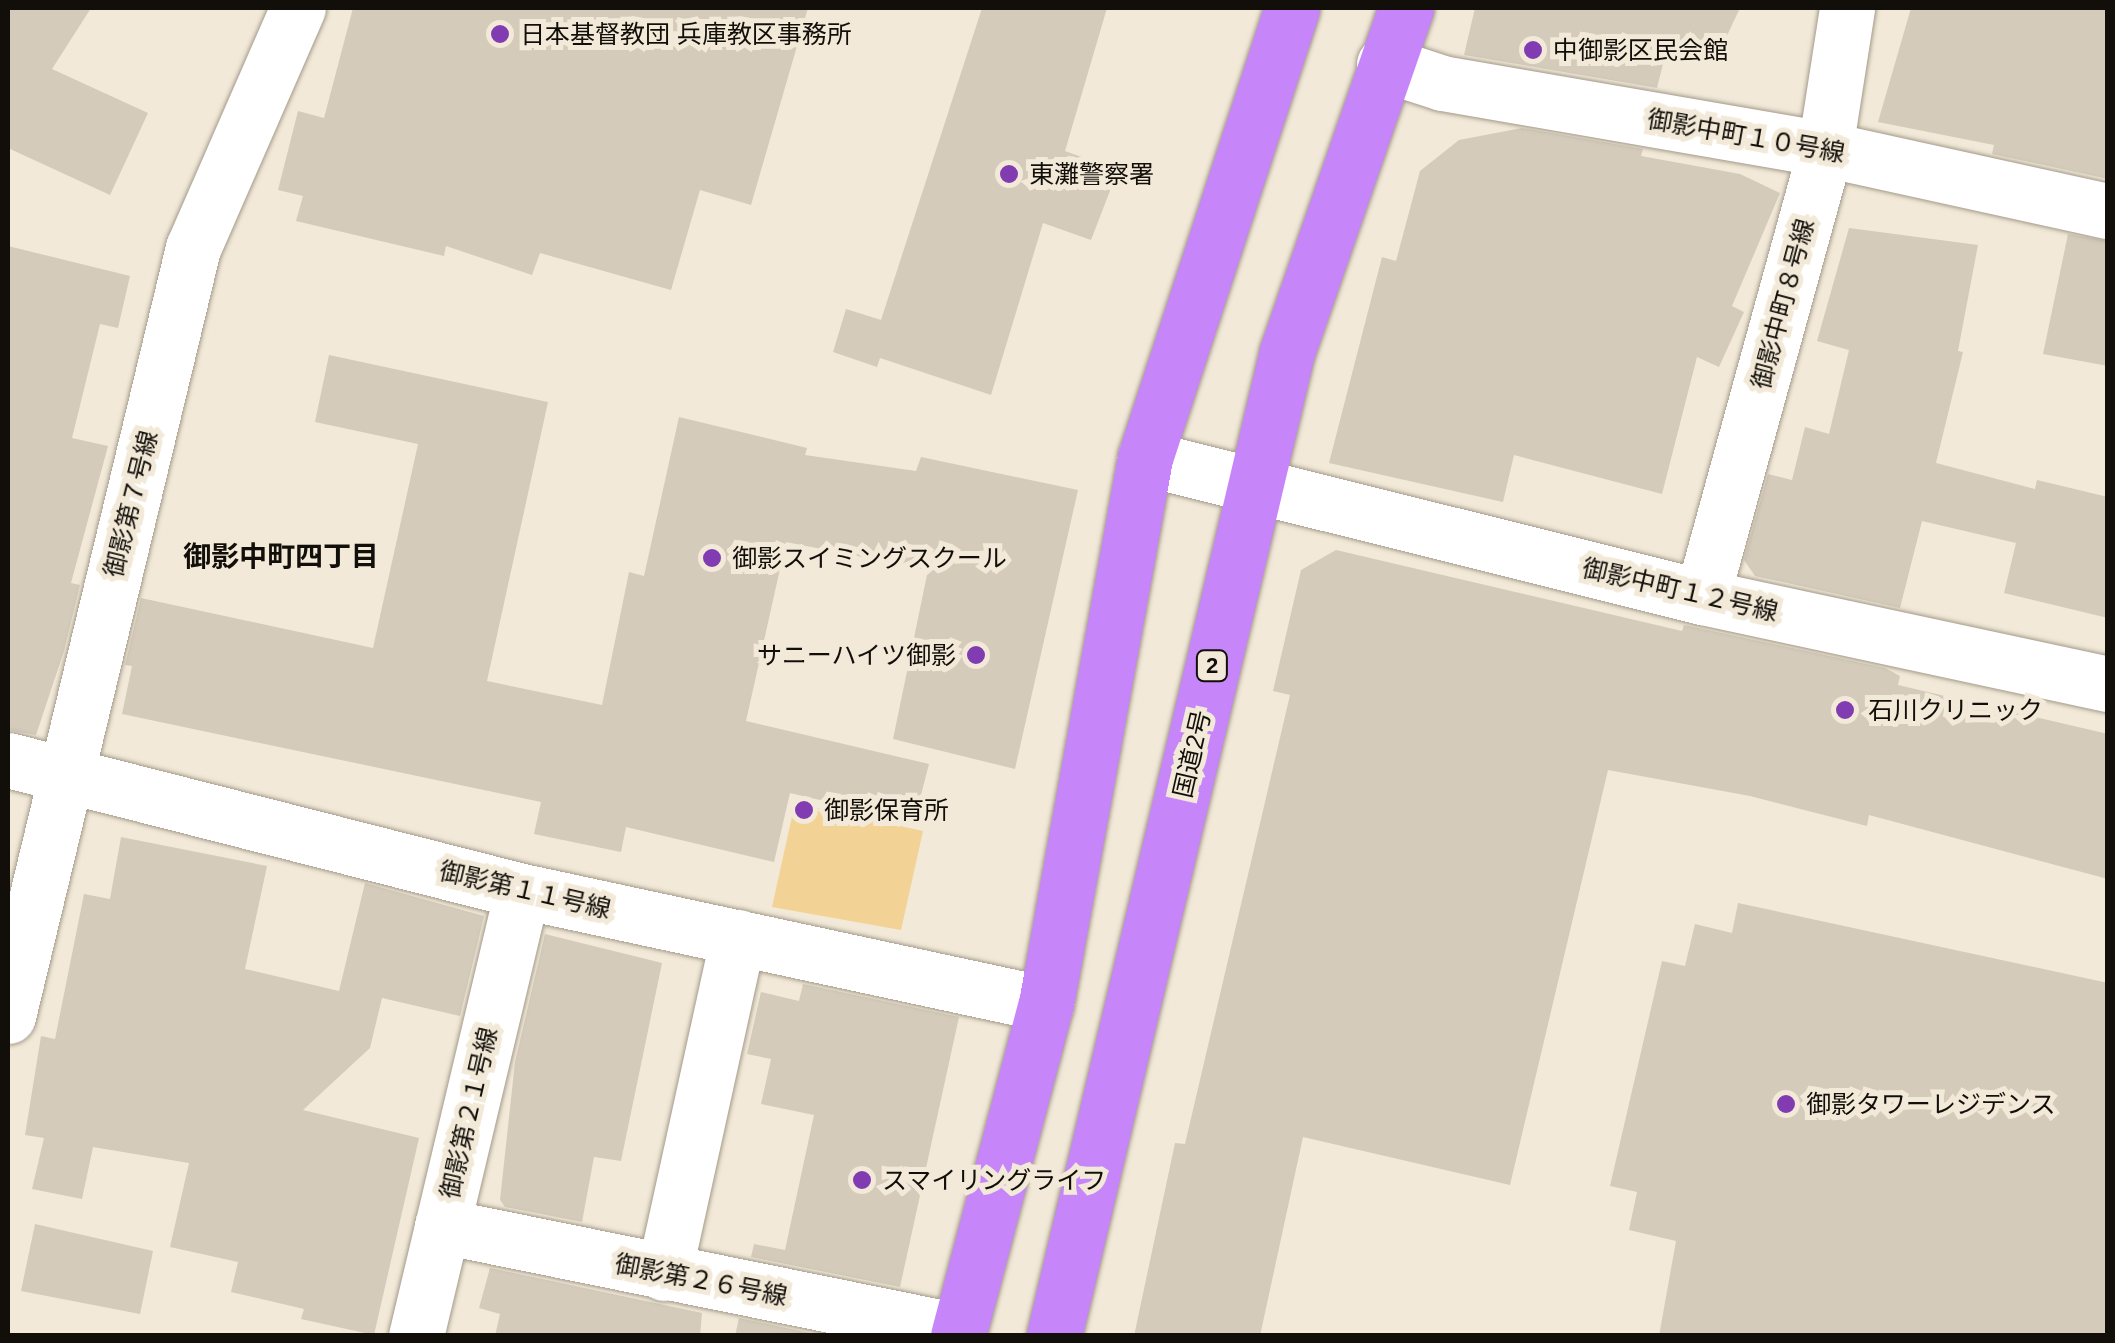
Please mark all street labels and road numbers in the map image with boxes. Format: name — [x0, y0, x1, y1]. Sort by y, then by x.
street label: 御影中町１０号線 — [1645, 104, 1847, 168]
street label: 御影中町８号線 — [1746, 216, 1820, 392]
street label: 御影第７号線 — [98, 428, 164, 580]
street label: 御影中町１２号線 — [1579, 553, 1781, 627]
road number: 2 — [1194, 649, 1230, 683]
street label: 国道2号 — [1167, 707, 1217, 801]
street label: 御影第１１号線 — [436, 856, 614, 924]
street label: 御影第２１号線 — [435, 1024, 503, 1202]
street label: 御影第２６号線 — [612, 1249, 790, 1311]

